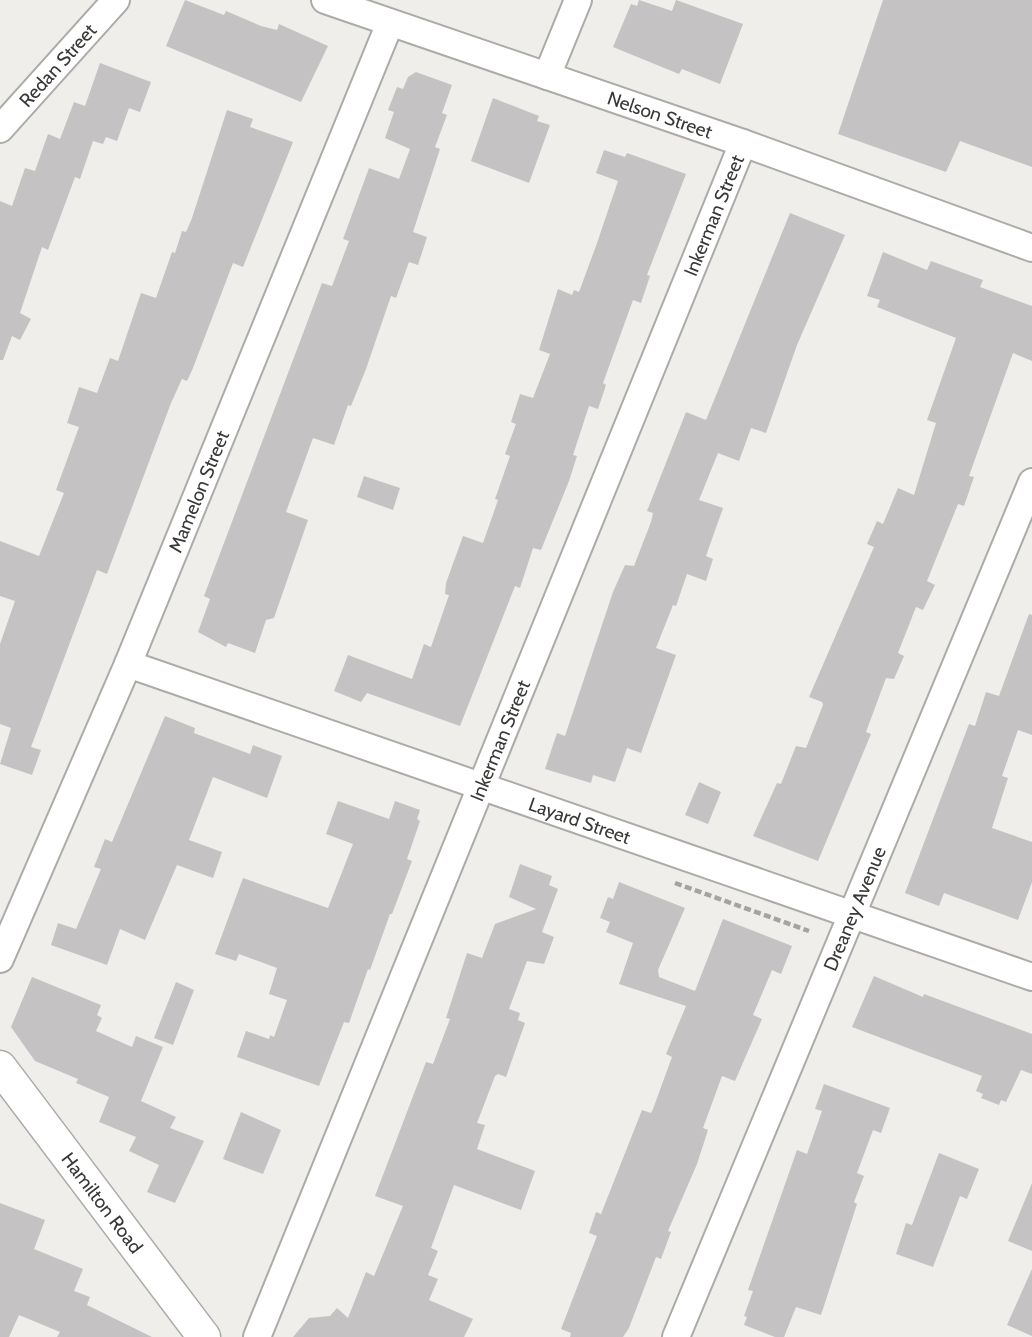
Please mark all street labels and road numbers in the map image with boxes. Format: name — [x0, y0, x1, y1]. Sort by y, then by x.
street label: Redan Street — [14, 18, 101, 112]
street label: Nelson Street — [604, 86, 716, 143]
street label: Inkerman Street — [679, 151, 749, 279]
street label: Mamelon Street — [163, 427, 234, 556]
street label: Inkerman Street — [465, 676, 535, 804]
street label: Layard Street — [526, 792, 634, 849]
street label: Dreaney Avenue — [818, 843, 891, 974]
street label: Hamilton Road — [57, 1148, 148, 1258]

